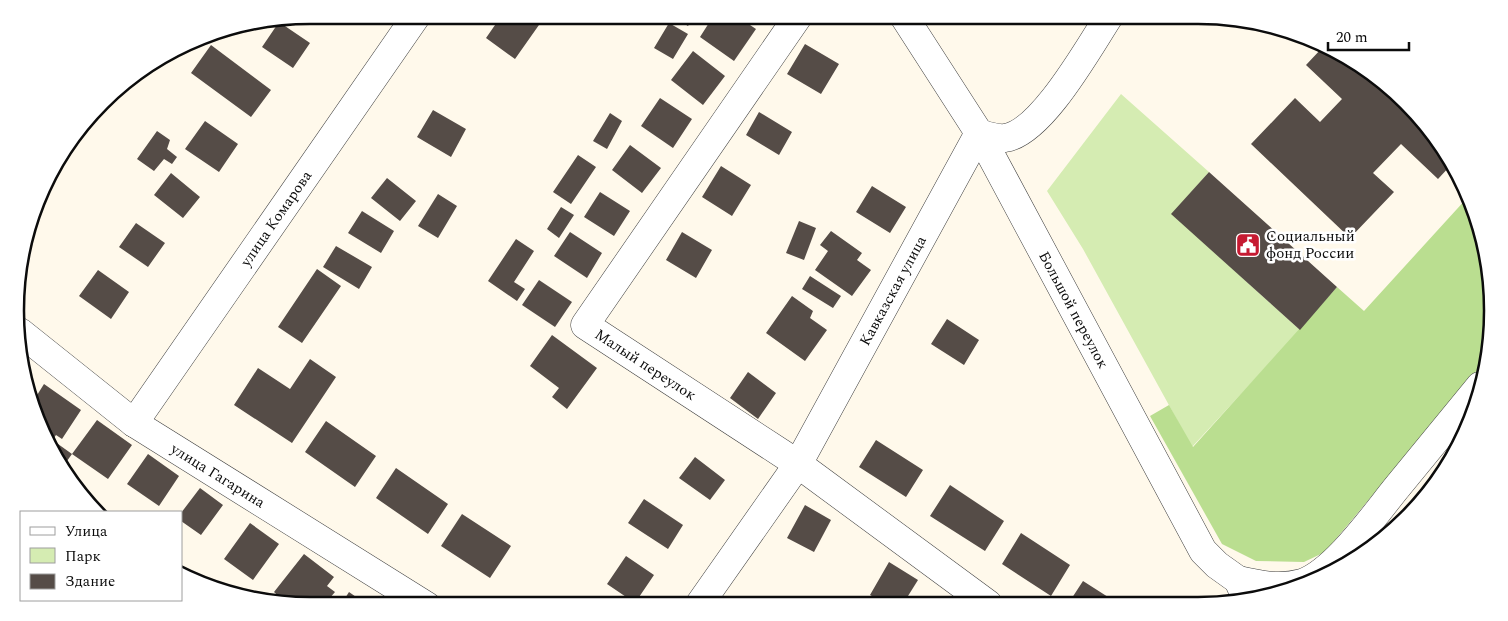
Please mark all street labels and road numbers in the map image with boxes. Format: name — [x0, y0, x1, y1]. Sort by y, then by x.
street label: улица Комарова — [234, 165, 318, 272]
street label: Кавказская улица — [854, 231, 933, 350]
street label: Большой переулок — [1032, 247, 1114, 373]
street label: Малый переулок — [590, 323, 701, 407]
street label: улица Гагарина — [165, 437, 270, 515]

